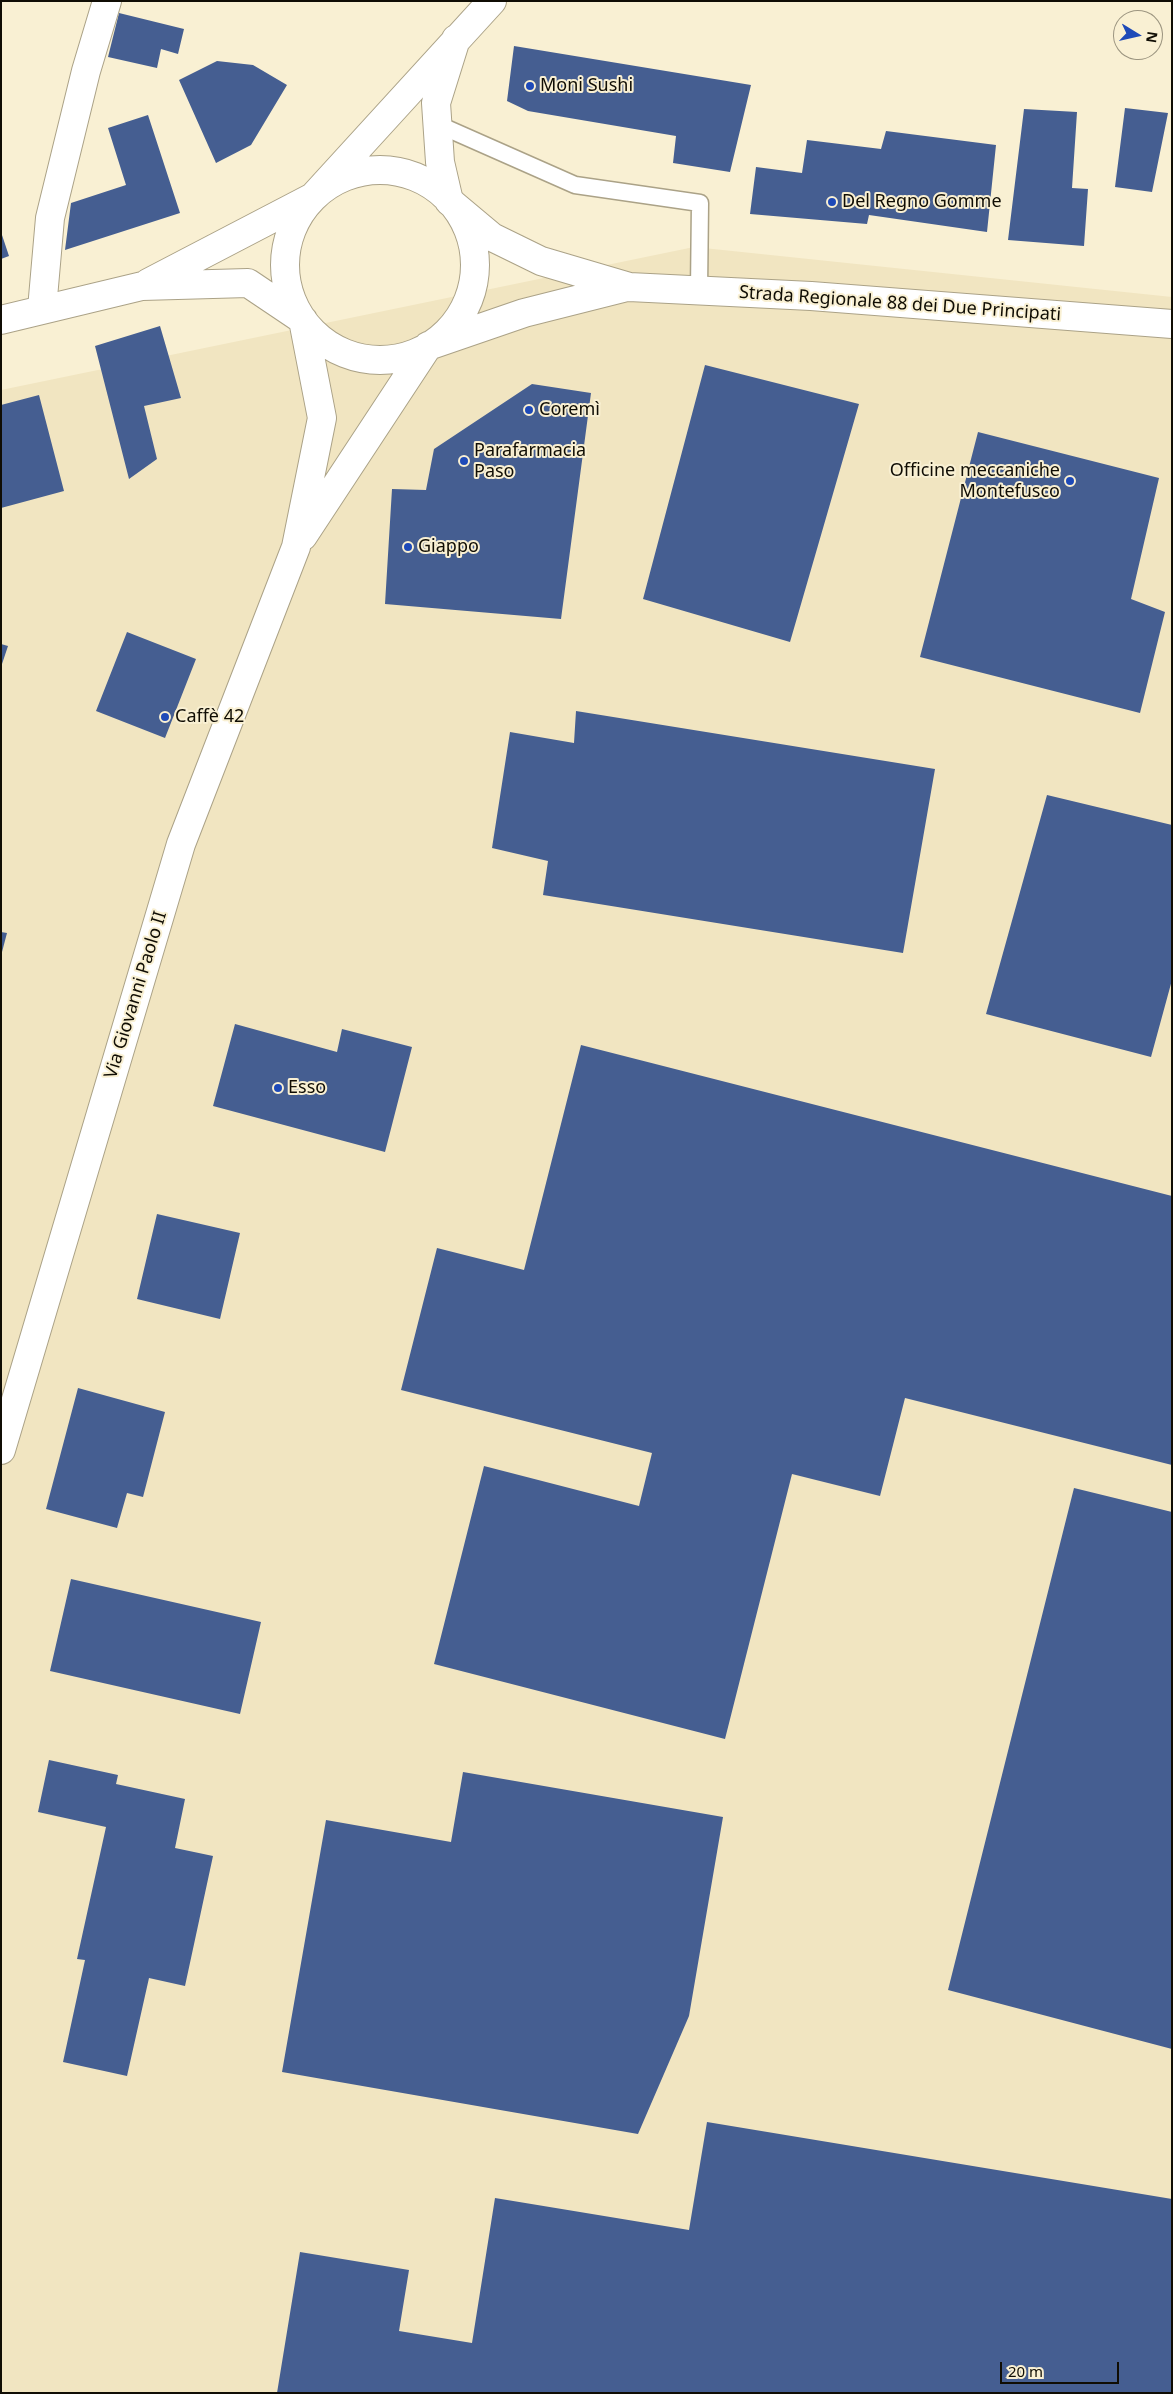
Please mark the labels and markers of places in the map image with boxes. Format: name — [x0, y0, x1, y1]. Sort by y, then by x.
place label: Moni Sushi — [540, 75, 633, 97]
marker: Moni Sushi — [524, 80, 536, 92]
place label: Del Regno Gomme — [842, 191, 1002, 213]
marker: Del Regno Gomme — [826, 196, 838, 208]
place label: Coremì — [539, 399, 600, 421]
marker: Coremì — [523, 404, 535, 416]
place label: Parafarmacia Paso — [474, 440, 586, 482]
marker: Parafarmacia Paso — [458, 455, 470, 467]
place label: Officine meccaniche Montefusco — [890, 460, 1060, 502]
marker: Officine meccaniche Montefusco — [1064, 475, 1076, 487]
place label: Giappo — [418, 536, 479, 558]
marker: Giappo — [402, 541, 414, 553]
place label: Caffè 42 — [175, 706, 244, 728]
marker: Caffè 42 — [159, 711, 171, 723]
place label: Esso — [288, 1077, 326, 1099]
marker: Esso — [272, 1082, 284, 1094]

